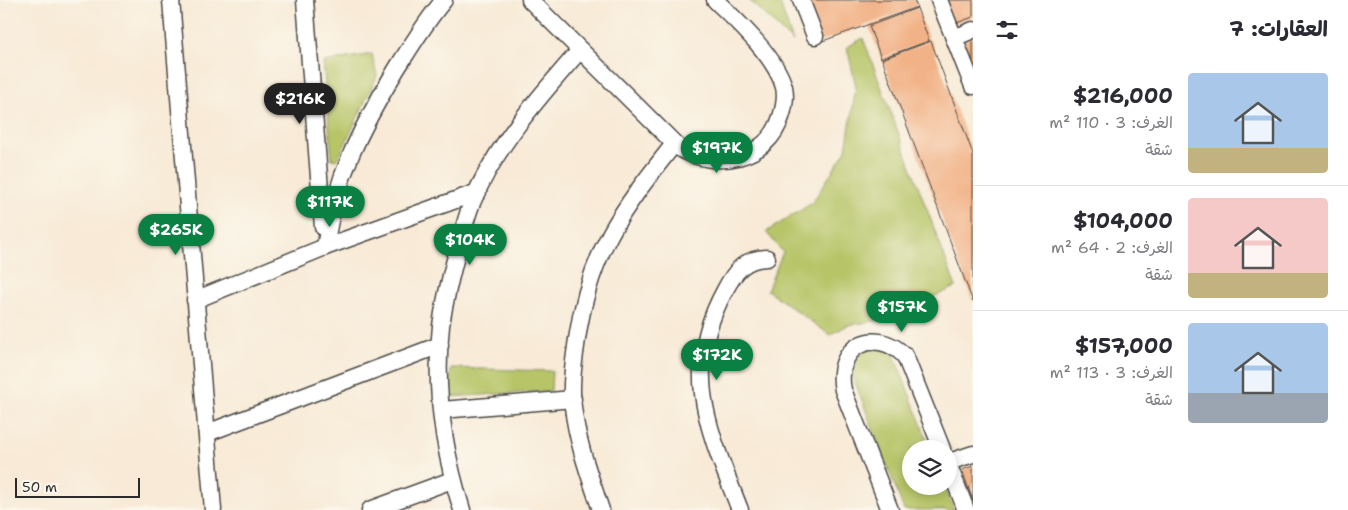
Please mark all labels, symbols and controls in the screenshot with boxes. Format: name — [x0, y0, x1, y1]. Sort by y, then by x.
text: العقارات: 7 — [1229, 15, 1328, 43]
icon: filters — [993, 16, 1021, 44]
pin: $216K — [265, 82, 335, 125]
text: $216,000 — [1073, 82, 1173, 110]
text: $216K — [275, 88, 325, 109]
icon: home — [1228, 93, 1288, 153]
text: الغرف: 3 · 110 m² — [1049, 112, 1173, 133]
pin: $197K — [682, 132, 752, 174]
text: $197K — [692, 137, 742, 158]
text: شقة — [1145, 139, 1173, 160]
pin: $117K — [295, 186, 365, 228]
text: $117K — [307, 191, 353, 212]
text: $104,000 — [1073, 207, 1173, 235]
pin: $265K — [141, 214, 211, 256]
icon: home — [1228, 218, 1288, 278]
text: $265K — [149, 219, 203, 240]
pin: $104K — [435, 224, 505, 266]
text: $104K — [445, 229, 495, 250]
text: الغرف: 2 · 64 m² — [1051, 237, 1173, 258]
text: شقة — [1145, 264, 1173, 285]
pin: $157K — [867, 290, 937, 333]
text: $157K — [877, 296, 927, 317]
text: $157,000 — [1075, 332, 1173, 360]
pin: $172K — [682, 338, 752, 381]
icon: home — [1228, 343, 1288, 403]
text: $172K — [692, 344, 742, 365]
text: الغرف: 3 · 113 m² — [1050, 362, 1173, 383]
text: شقة — [1145, 389, 1173, 410]
map controls — [902, 440, 957, 495]
button: layers — [902, 440, 957, 495]
scale bar — [15, 475, 140, 498]
text: 50 m — [22, 478, 57, 496]

